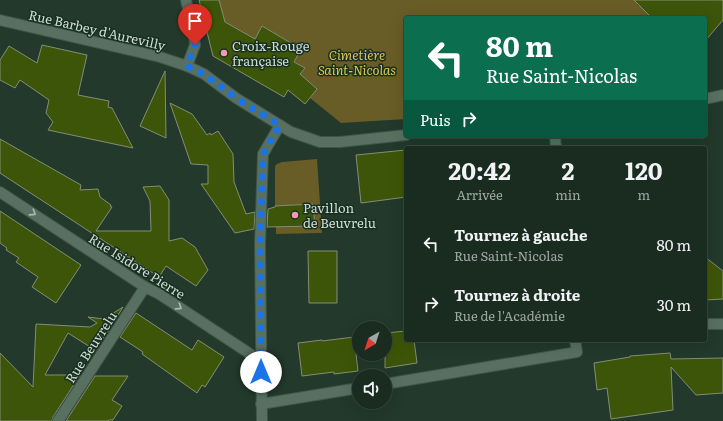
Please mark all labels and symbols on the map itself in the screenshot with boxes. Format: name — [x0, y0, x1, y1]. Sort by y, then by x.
pin — [178, 4, 212, 45]
street label: Rue Barbey d'Aurevilly — [27, 5, 168, 55]
place label: Croix-Rouge française — [232, 36, 310, 70]
park label: Cimetière Saint-Nicolas — [318, 45, 396, 79]
marker: Croix-Rouge française — [219, 48, 229, 58]
place label: Pavillon de Beuvrelu — [303, 198, 376, 232]
one-way arrow — [28, 209, 35, 216]
marker: Pavillon de Beuvrelu — [290, 210, 300, 220]
street label: Rue Isidore Pierre — [85, 228, 189, 303]
one-way arrow — [174, 302, 181, 309]
street label: Rue Beuvrelu — [60, 307, 121, 386]
north arrow — [352, 321, 392, 361]
position arrow — [240, 351, 282, 393]

